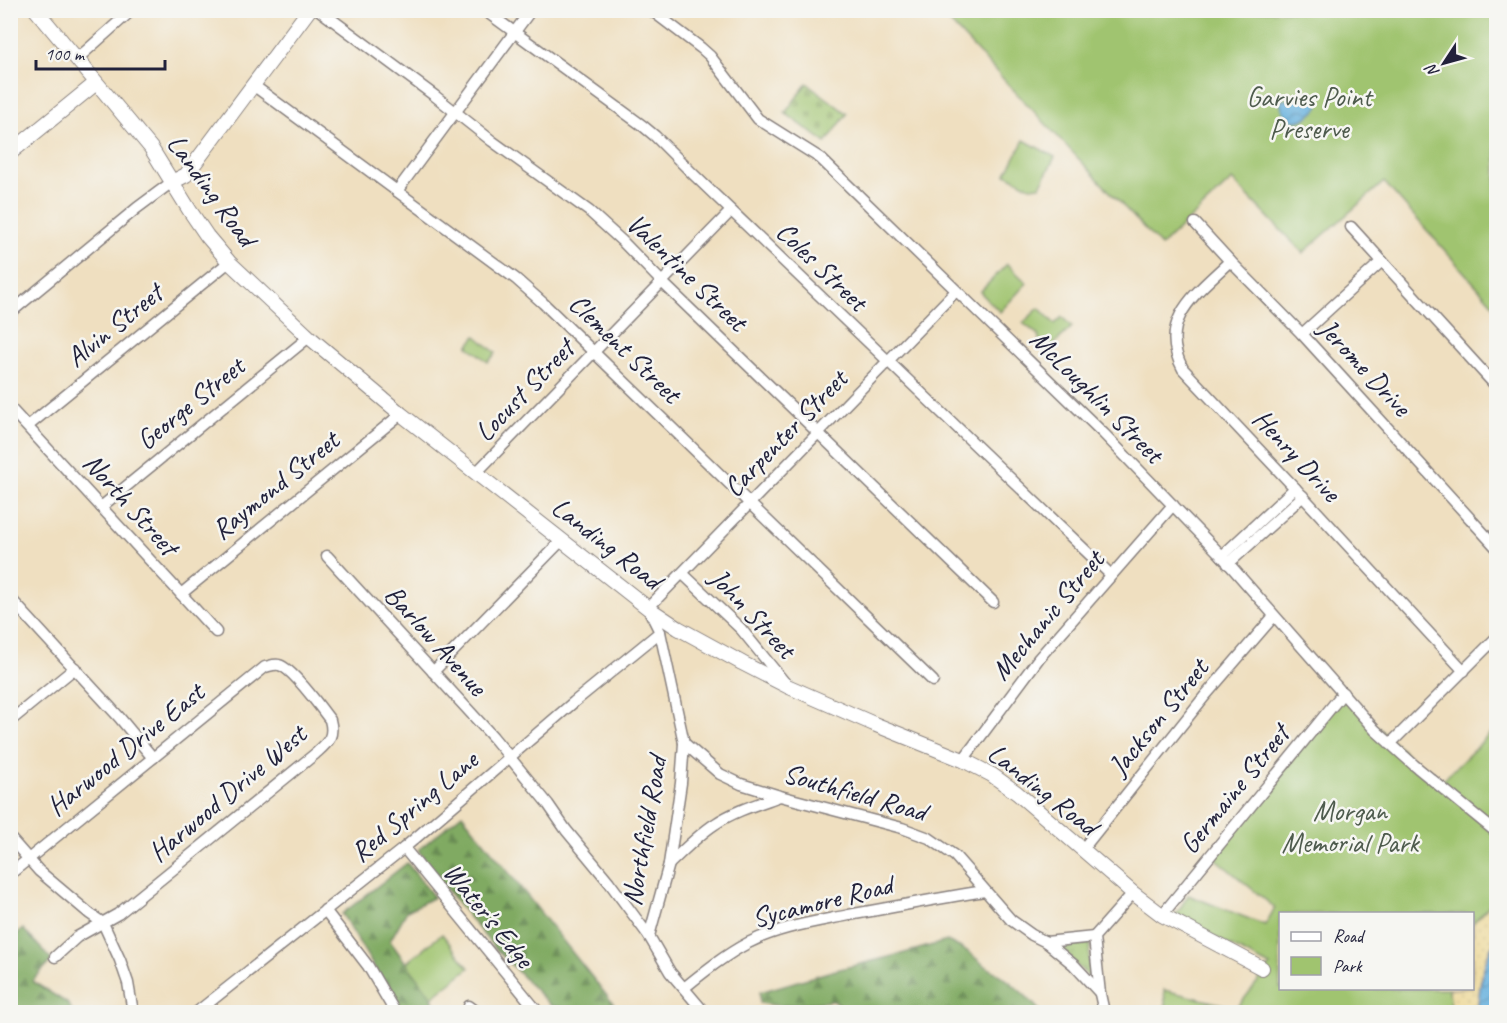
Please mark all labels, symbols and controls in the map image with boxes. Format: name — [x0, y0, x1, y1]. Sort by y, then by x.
scale bar — [36, 33, 165, 71]
north arrow — [1414, 33, 1474, 93]
text: 100 m — [45, 43, 86, 65]
text: N — [1420, 59, 1444, 81]
park label: Garvies Point Preserve — [1246, 79, 1374, 146]
street label: Landing Road — [160, 127, 267, 256]
street label: Valentine Street — [619, 206, 757, 340]
street label: Coles Street — [769, 214, 877, 320]
street label: Alvin Street — [59, 273, 172, 374]
street label: Clement Street — [562, 286, 690, 412]
street label: Jerome Drive — [1310, 310, 1420, 424]
street label: McLoughlin Street — [1023, 322, 1173, 472]
street label: Locust Street — [467, 329, 584, 448]
street label: George Street — [129, 347, 253, 457]
street label: Carpenter Street — [716, 360, 856, 504]
street label: Henry Drive — [1245, 401, 1350, 510]
street label: Raymond Street — [204, 421, 348, 547]
street label: North Street — [76, 446, 189, 565]
street label: Landing Road — [545, 489, 672, 599]
street label: Mechanic Street — [983, 541, 1113, 687]
street label: John Street — [701, 559, 805, 668]
street label: Barlow Avenue — [377, 577, 496, 704]
street label: Jackson Street — [1099, 649, 1217, 784]
street label: Harwood Drive East — [39, 673, 213, 823]
street label: Harwood Drive West — [141, 715, 315, 869]
street label: Germaine Street — [1171, 715, 1299, 861]
street label: Landing Road — [981, 735, 1108, 845]
street label: Red Spring Lane — [343, 741, 486, 869]
street label: Northfield Road — [614, 750, 675, 908]
street label: Southfield Road — [780, 755, 934, 830]
park label: Morgan Memorial Park — [1281, 793, 1420, 860]
street label: Water's Edge — [436, 855, 543, 976]
street label: Sycamore Road — [748, 866, 900, 935]
legend — [1279, 912, 1474, 990]
text: Road — [1333, 925, 1366, 947]
text: Park — [1333, 955, 1363, 977]

